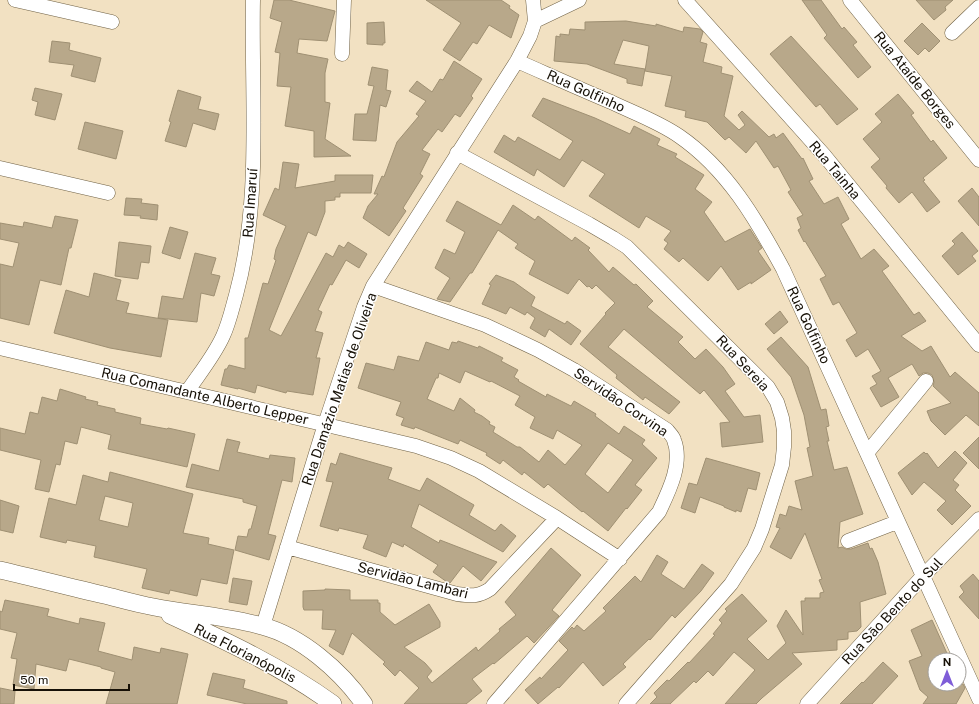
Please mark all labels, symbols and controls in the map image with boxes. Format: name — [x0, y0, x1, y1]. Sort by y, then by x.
street label: Rua Ataíde Borges — [871, 28, 959, 132]
street label: Rua Golfinho — [545, 67, 628, 115]
street label: Rua Tainha — [806, 138, 864, 202]
street label: Rua Imaruí — [240, 167, 260, 238]
street label: Rua Golfinho — [784, 284, 834, 366]
street label: Rua Damázio Matias de Oliveira — [298, 291, 380, 487]
street label: Rua Sereia — [713, 332, 773, 394]
street label: Rua Comandante Alberto Lepper — [100, 364, 310, 428]
street label: Servidão Corvina — [571, 364, 671, 440]
street label: Rua São Bento do Sul — [838, 554, 946, 668]
street label: Servidão Lambari — [356, 559, 470, 601]
street label: Rua Florianópolis — [191, 620, 299, 686]
north arrow — [927, 652, 967, 692]
text: N — [943, 656, 951, 668]
scale bar — [14, 666, 129, 692]
text: 50 m — [20, 673, 48, 687]

